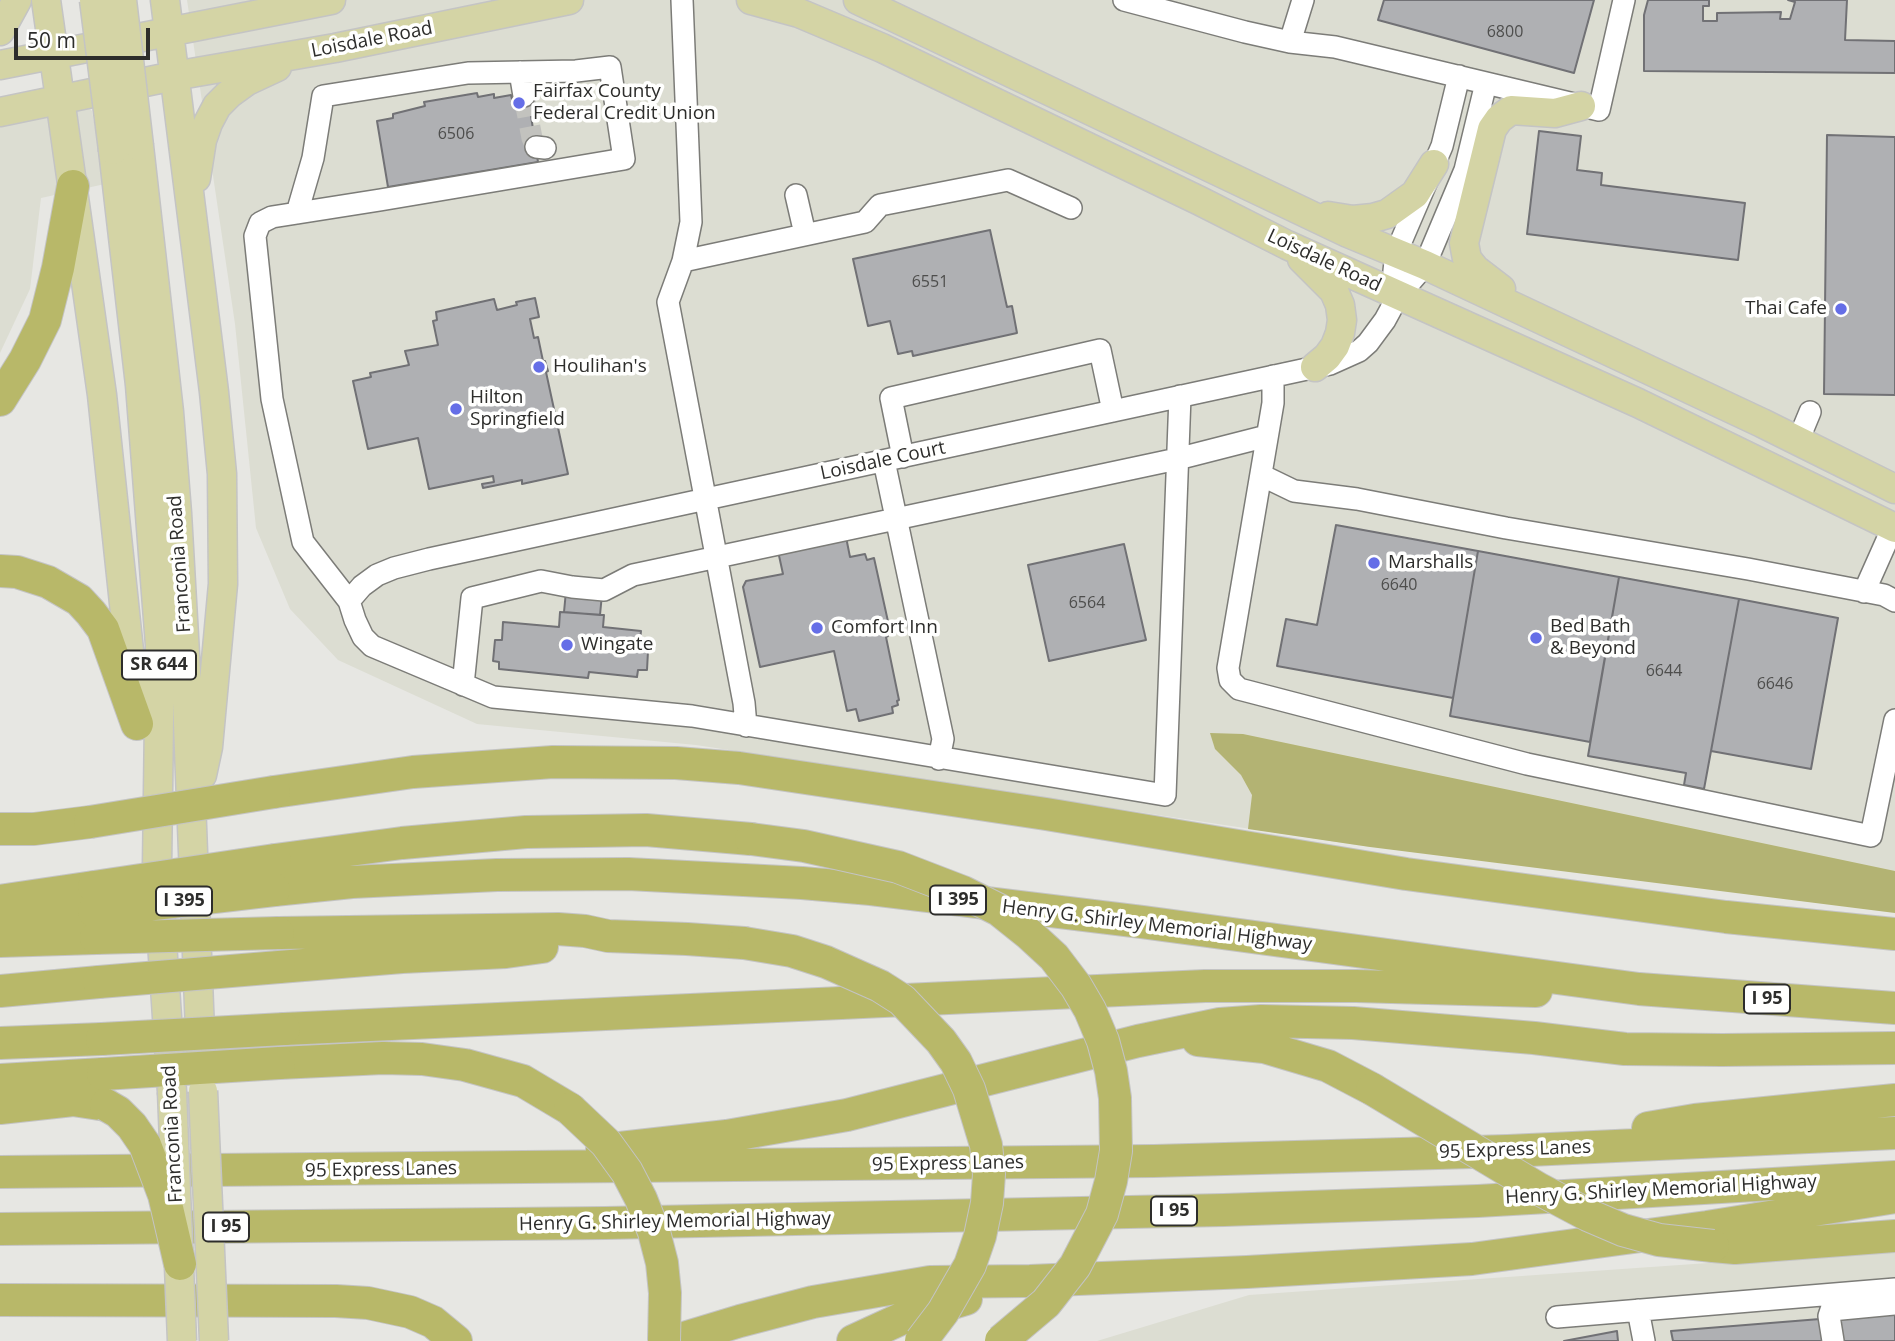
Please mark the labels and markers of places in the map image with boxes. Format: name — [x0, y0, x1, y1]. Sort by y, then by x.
place label: Fairfax County Federal Credit Union — [533, 81, 716, 125]
marker: Fairfax County Federal Credit Union — [511, 95, 527, 111]
place label: Thai Cafe — [1745, 298, 1827, 320]
marker: Thai Cafe — [1833, 301, 1849, 317]
place label: Houlihan's — [553, 356, 647, 378]
marker: Houlihan's — [531, 359, 547, 375]
place label: Hilton Springfield — [470, 387, 565, 431]
marker: Hilton Springfield — [448, 401, 464, 417]
place label: Marshalls — [1388, 552, 1473, 574]
marker: Marshalls — [1366, 555, 1382, 571]
place label: Bed Bath & Beyond — [1550, 616, 1636, 660]
place label: Comfort Inn — [831, 617, 938, 639]
marker: Comfort Inn — [809, 620, 825, 636]
marker: Bed Bath & Beyond — [1528, 630, 1544, 646]
place label: Wingate — [581, 634, 653, 656]
marker: Wingate — [559, 637, 575, 653]

